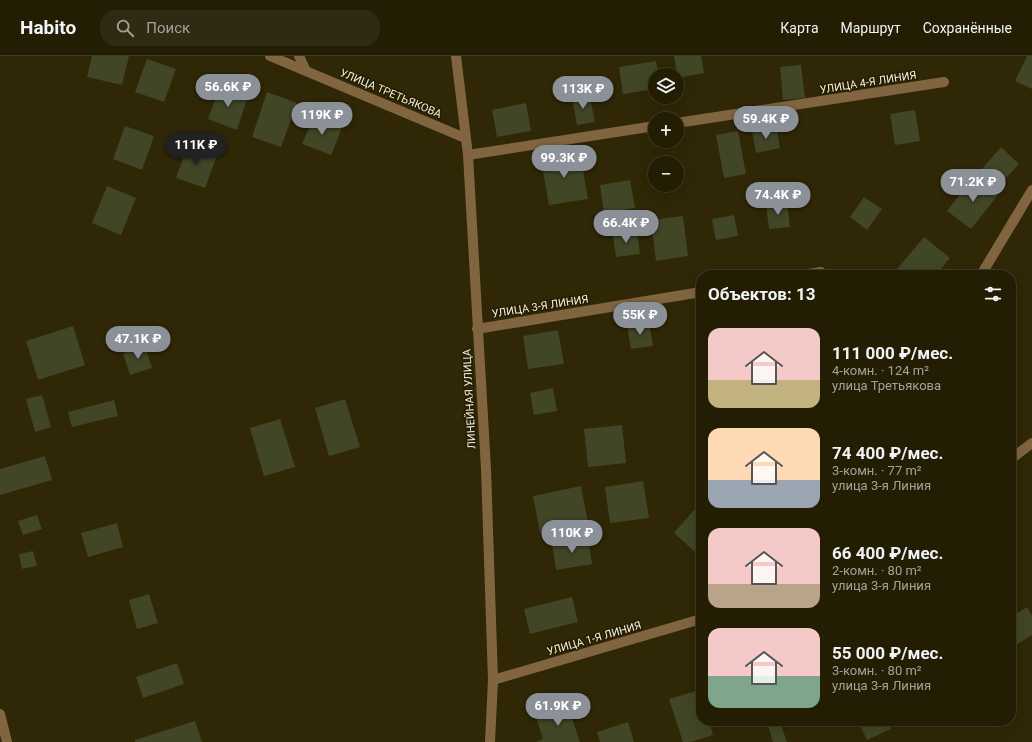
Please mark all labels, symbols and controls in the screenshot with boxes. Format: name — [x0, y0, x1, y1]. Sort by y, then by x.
search box — [100, 10, 380, 46]
text: Habito — [20, 16, 76, 39]
icon: search — [114, 17, 136, 39]
text: Поиск — [146, 19, 190, 37]
text: Карта — [780, 20, 819, 36]
text: Маршрут — [841, 20, 901, 36]
text: Сохранённые — [923, 20, 1012, 36]
street label: УЛИЦА ТРЕТЬЯКОВА — [338, 66, 444, 121]
map controls — [648, 68, 684, 192]
button: layers — [648, 68, 684, 104]
street label: УЛИЦА 4-Я ЛИНИЯ — [819, 68, 917, 97]
pin: 56.6K ₽ — [191, 74, 265, 108]
pin: 113K ₽ — [550, 76, 616, 110]
text: 56.6K ₽ — [205, 79, 251, 94]
text: 113K ₽ — [561, 81, 605, 96]
pin: 119K ₽ — [289, 102, 355, 136]
pin: 59.4K ₽ — [729, 106, 803, 140]
text: 119K ₽ — [300, 107, 344, 122]
text: 59.4K ₽ — [743, 111, 789, 126]
button: + — [648, 112, 684, 148]
pin: 111K ₽ — [163, 132, 229, 166]
text: 111K ₽ — [174, 137, 218, 152]
pin: 99.3K ₽ — [527, 145, 601, 179]
text: 99.3K ₽ — [541, 150, 587, 165]
button: − — [648, 156, 684, 192]
pin: 71.2K ₽ — [936, 169, 1010, 203]
text: 71.2K ₽ — [950, 174, 996, 189]
pin: 74.4K ₽ — [741, 182, 815, 216]
text: 74.4K ₽ — [755, 187, 801, 202]
pin: 66.4K ₽ — [589, 210, 663, 244]
text: 66.4K ₽ — [603, 215, 649, 230]
icon: filters — [982, 283, 1004, 305]
text: Объектов: 13 — [708, 284, 815, 304]
street label: УЛИЦА 3-Я ЛИНИЯ — [491, 292, 589, 321]
pin: 55K ₽ — [612, 302, 668, 336]
text: 55K ₽ — [622, 307, 658, 322]
pin: 47.1K ₽ — [101, 326, 175, 360]
text: 47.1K ₽ — [115, 331, 161, 346]
text: 111 000 ₽/мес. — [832, 343, 953, 363]
icon: home — [740, 344, 788, 392]
street label: ЛИНЕЙНАЯ УЛИЦА — [460, 348, 479, 449]
text: 4-комн. · 124 m² — [832, 363, 929, 378]
text: улица Третьякова — [832, 378, 941, 393]
text: 74 400 ₽/мес. — [832, 443, 943, 463]
icon: home — [740, 444, 788, 492]
text: 3-комн. · 77 m² — [832, 463, 922, 478]
text: улица 3-я Линия — [832, 478, 931, 493]
pin: 110K ₽ — [539, 520, 605, 554]
text: 110K ₽ — [550, 525, 594, 540]
text: 66 400 ₽/мес. — [832, 543, 943, 563]
icon: home — [740, 544, 788, 592]
text: 2-комн. · 80 m² — [832, 563, 922, 578]
text: улица 3-я Линия — [832, 578, 931, 593]
street label: УЛИЦА 1-Я ЛИНИЯ — [545, 619, 643, 658]
text: 55 000 ₽/мес. — [832, 643, 943, 663]
icon: home — [740, 644, 788, 692]
text: 3-комн. · 80 m² — [832, 663, 922, 678]
text: улица 3-я Линия — [832, 678, 931, 693]
pin: 61.9K ₽ — [521, 693, 595, 727]
text: 61.9K ₽ — [535, 698, 581, 713]

